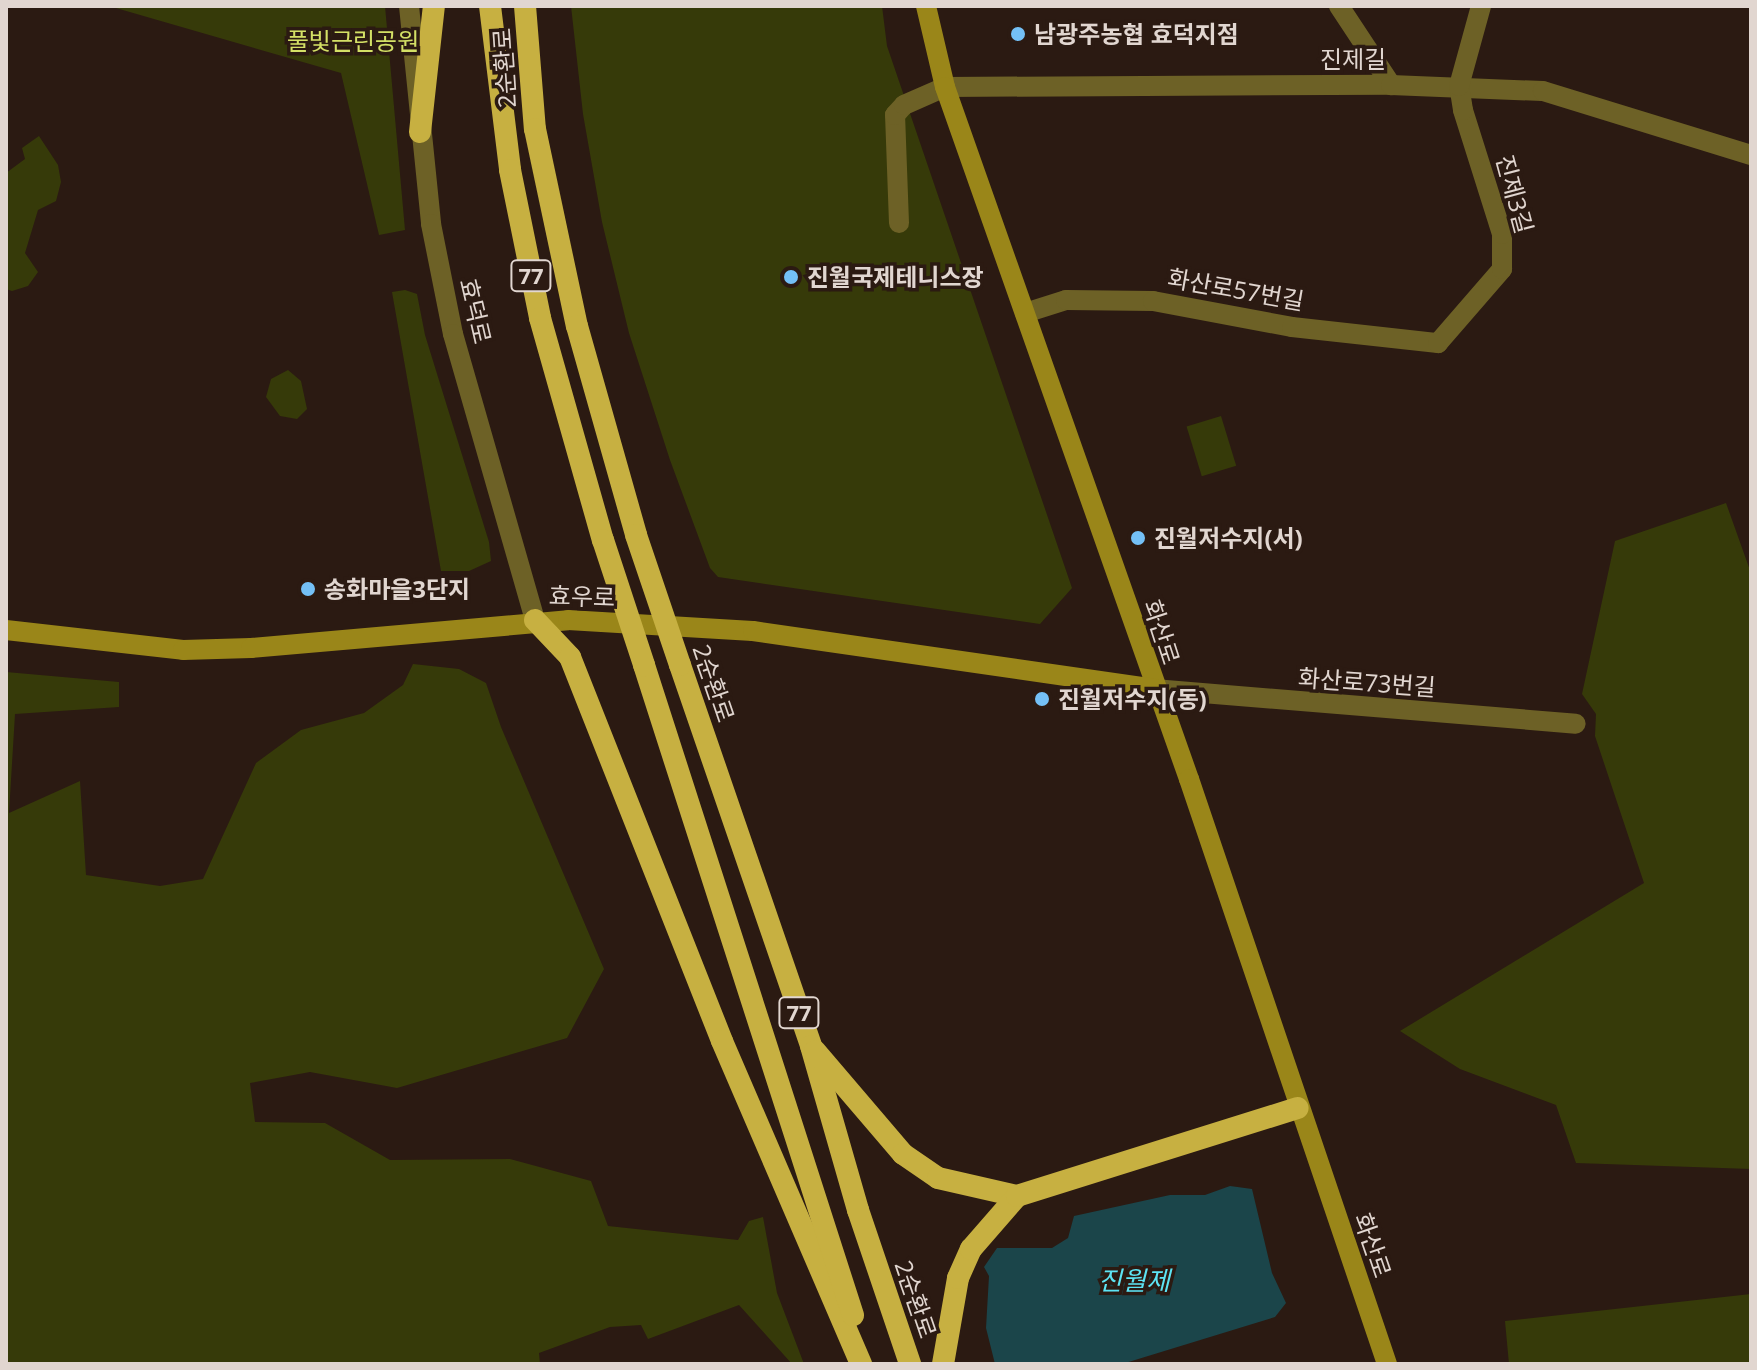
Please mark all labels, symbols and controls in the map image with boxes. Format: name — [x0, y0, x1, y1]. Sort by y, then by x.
place label: 남광주농협 효덕지점 — [1034, 20, 1239, 48]
marker: 남광주농협 효덕지점 — [1009, 25, 1027, 43]
park label: 풀빛근린공원 — [287, 27, 419, 55]
street label: 2순환로 — [487, 27, 521, 109]
street label: 진제길 — [1320, 45, 1386, 73]
street label: 진제3길 — [1491, 152, 1539, 236]
road number: 77 — [509, 258, 553, 294]
place label: 진월국제테니스장 — [807, 263, 984, 291]
street label: 화산로57번길 — [1166, 263, 1306, 315]
marker: 진월국제테니스장 — [782, 268, 800, 286]
street label: 효덕로 — [455, 275, 497, 347]
place label: 진월저수지(서) — [1154, 524, 1303, 552]
marker: 진월저수지(서) — [1129, 529, 1147, 547]
place label: 송화마을3단지 — [324, 575, 470, 603]
marker: 송화마을3단지 — [299, 580, 317, 598]
street label: 효우로 — [548, 580, 616, 612]
street label: 화산로 — [1138, 596, 1186, 668]
street label: 2순환로 — [687, 641, 741, 725]
street label: 화산로73번길 — [1297, 663, 1437, 701]
place label: 진월저수지(동) — [1058, 685, 1207, 713]
marker: 진월저수지(동) — [1033, 690, 1051, 708]
road number: 77 — [777, 995, 821, 1031]
street label: 화산로 — [1349, 1209, 1397, 1281]
street label: 2순환로 — [889, 1257, 943, 1341]
water label: 진월제 — [1098, 1265, 1170, 1297]

